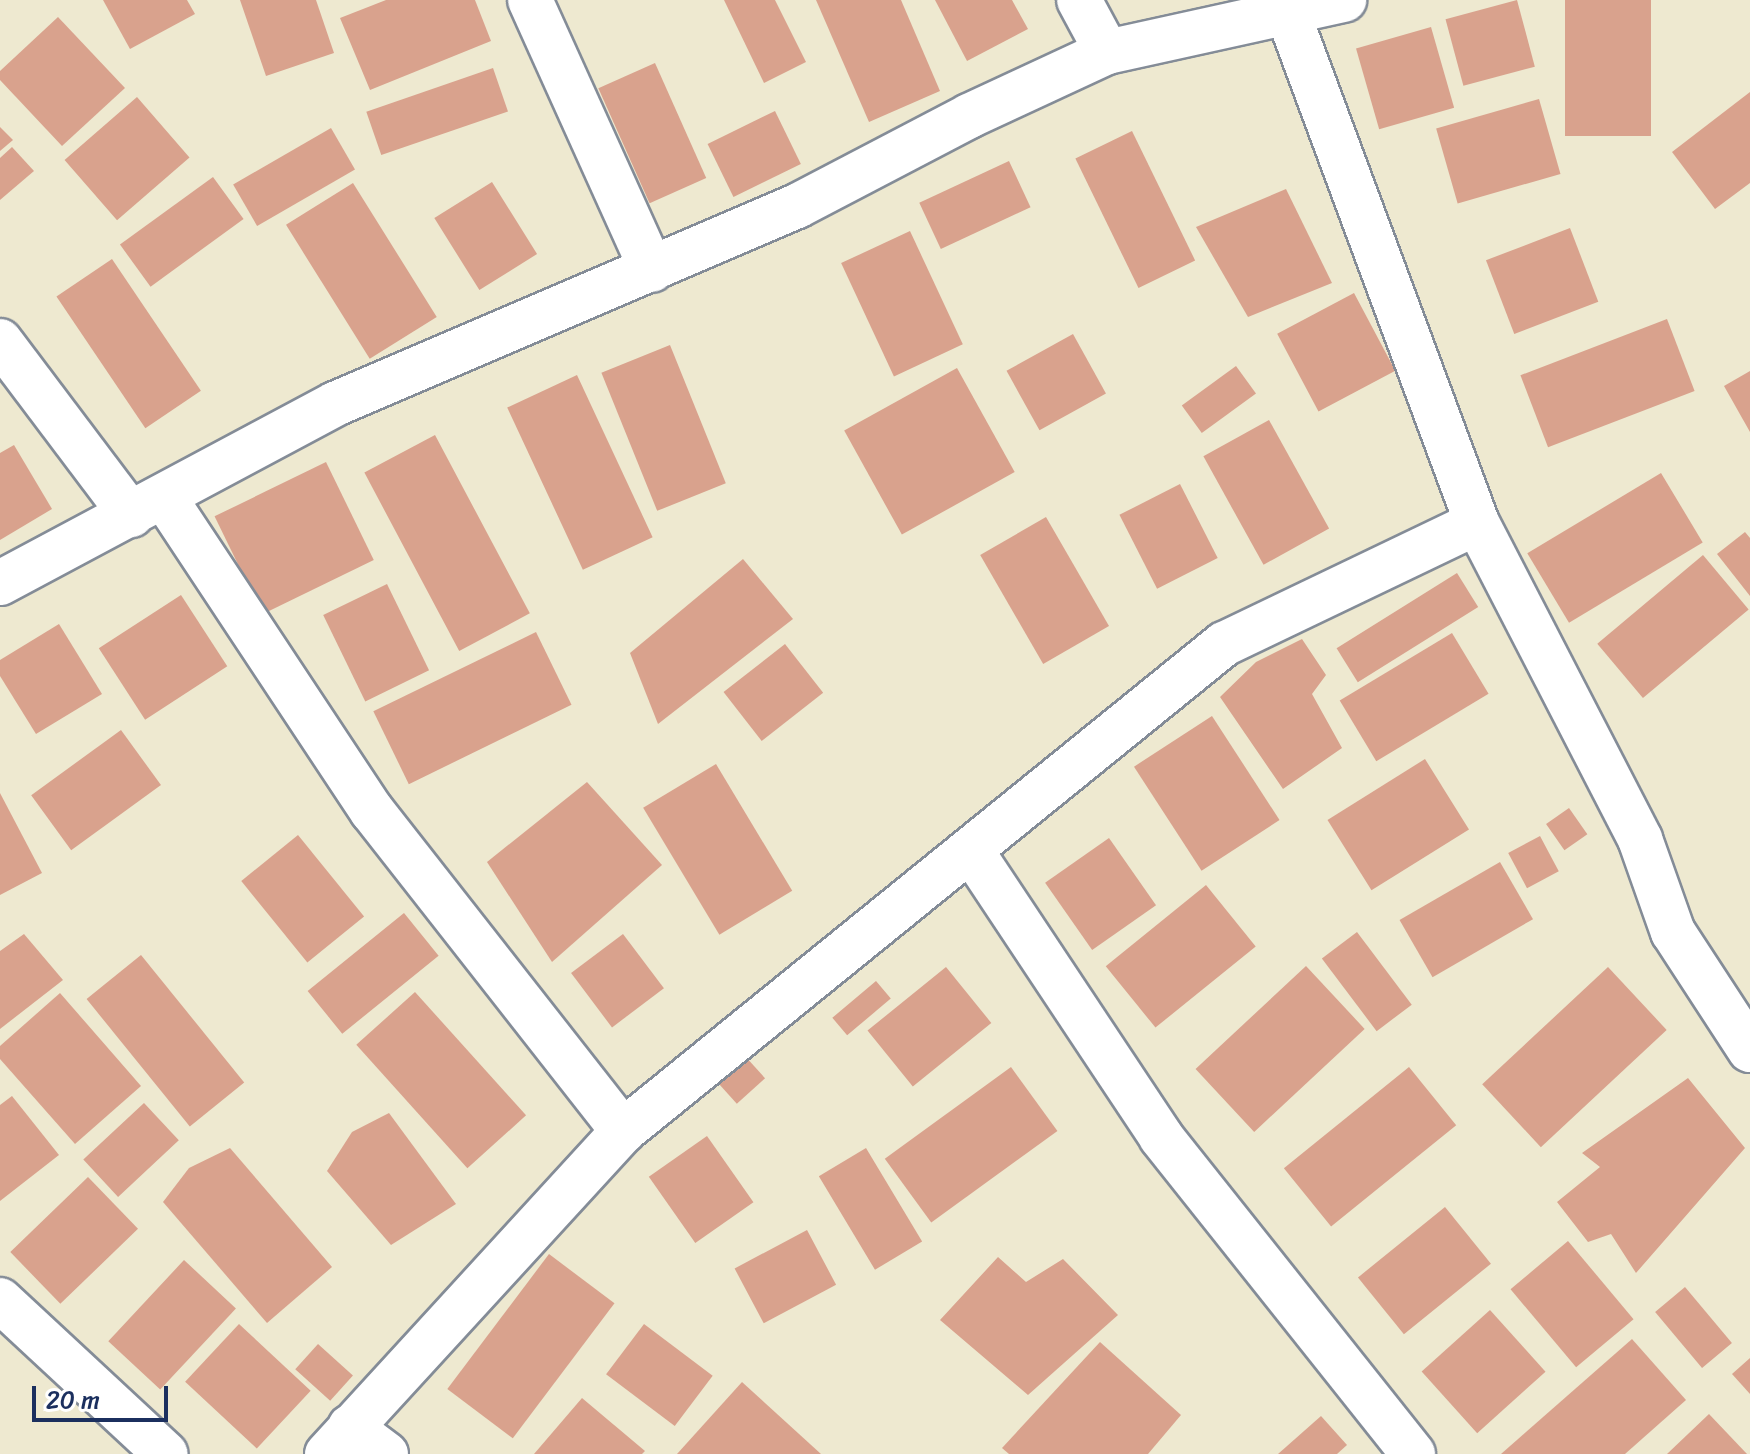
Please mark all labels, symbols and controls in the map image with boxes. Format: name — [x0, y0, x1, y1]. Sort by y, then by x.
scale bar — [36, 1370, 172, 1420]
text: 20 m — [46, 1379, 100, 1421]

